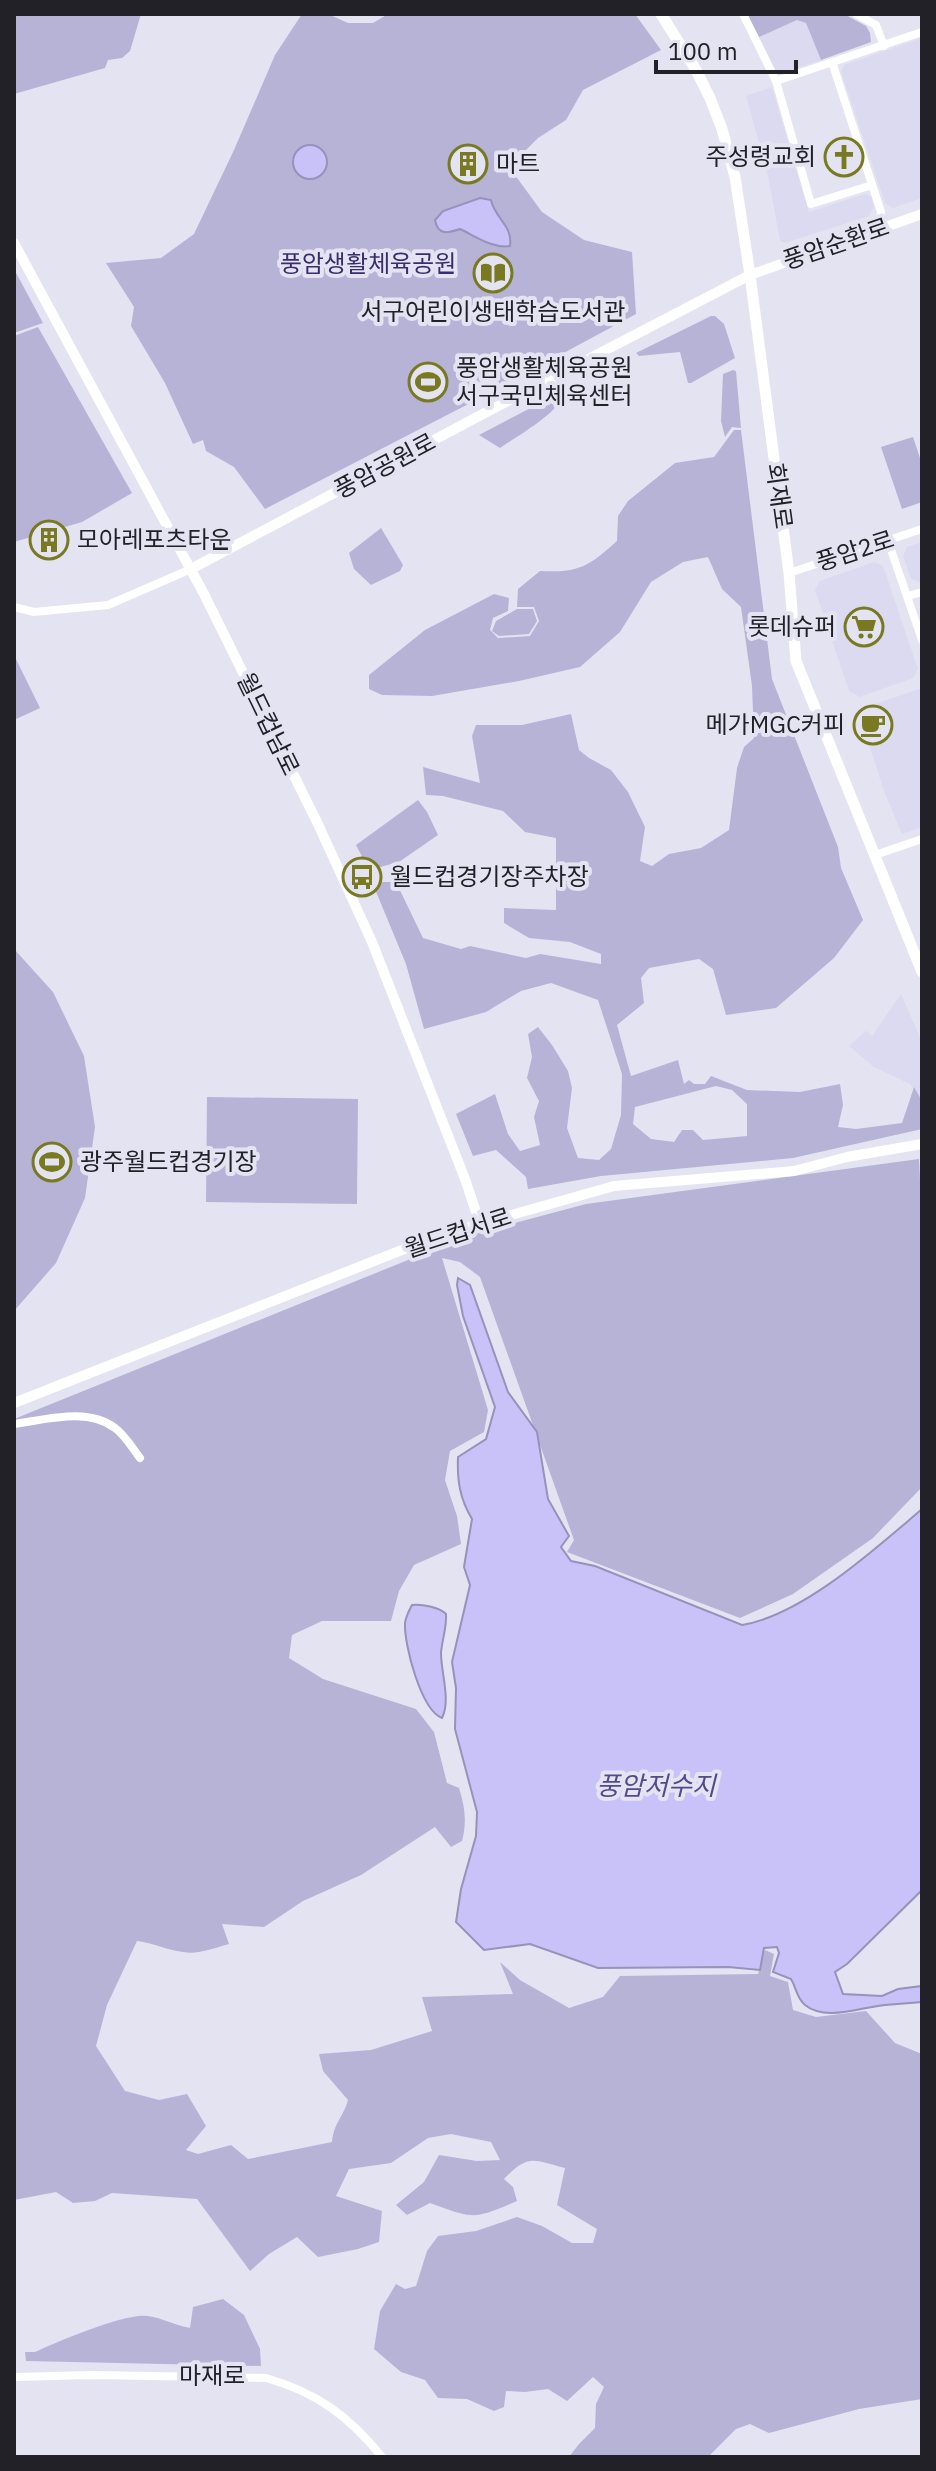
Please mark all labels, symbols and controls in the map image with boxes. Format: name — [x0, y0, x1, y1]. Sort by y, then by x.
scale bar — [656, 24, 796, 74]
text: 100 m — [668, 35, 738, 67]
church icon: 주성령교회 — [823, 136, 865, 178]
place label: 주성령교회 — [706, 140, 816, 172]
building icon: 마트 — [447, 143, 489, 185]
place label: 마트 — [496, 147, 540, 179]
street label: 풍암순환로 — [778, 210, 893, 276]
park label: 풍암생활체육공원 — [280, 247, 456, 279]
library icon: 서구어린이생태학습도서관 — [472, 252, 514, 294]
place label: 서구어린이생태학습도서관 — [361, 295, 625, 327]
place label: 풍암생활체육공원 서구국민체육센터 — [456, 351, 633, 411]
sports icon: 풍암생활체육공원 서구국민체육센터 — [407, 361, 449, 403]
street label: 풍암공원로 — [328, 425, 441, 505]
street label: 회재로 — [760, 461, 800, 531]
building icon: 모아레포츠타운 — [28, 519, 70, 561]
street label: 풍암2로 — [811, 522, 898, 578]
place label: 모아레포츠타운 — [77, 523, 232, 555]
supermarket icon: 롯데슈퍼 — [843, 606, 885, 648]
place label: 롯데슈퍼 — [748, 610, 836, 642]
street label: 월드컵남로 — [230, 667, 307, 780]
cafe icon: 메가MGC커피 — [852, 704, 894, 746]
place label: 메가MGC커피 — [706, 708, 845, 740]
bus stop icon: 월드컵경기장주차장 — [341, 856, 383, 898]
place label: 월드컵경기장주차장 — [390, 860, 589, 892]
sports icon: 광주월드컵경기장 — [31, 1141, 73, 1183]
place label: 광주월드컵경기장 — [80, 1145, 257, 1177]
street label: 월드컵서로 — [400, 1200, 515, 1264]
water label: 풍암저수지 — [596, 1768, 718, 1802]
street label: 마재로 — [179, 2359, 245, 2391]

